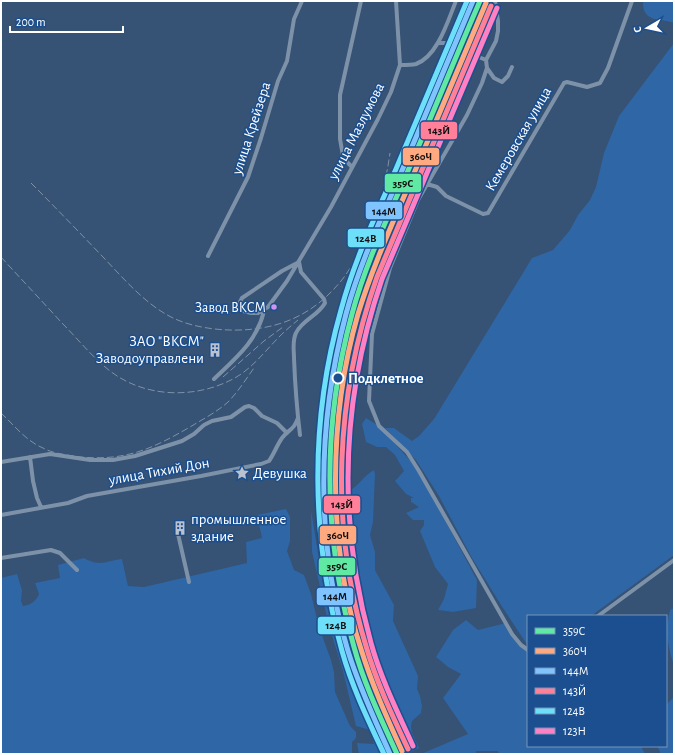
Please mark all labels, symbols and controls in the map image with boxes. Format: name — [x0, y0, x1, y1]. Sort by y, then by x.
scale bar — [10, 8, 123, 34]
north arrow — [627, 8, 667, 48]
text: 200 m — [16, 16, 46, 28]
text: С — [632, 26, 644, 33]
street label: улица Крейзера — [229, 80, 274, 177]
street label: улица Мазлумова — [325, 80, 387, 183]
street label: Кемеровская улица — [483, 85, 554, 194]
line badge: 143Й — [420, 121, 458, 140]
text: 143Й — [428, 125, 450, 136]
line badge: 360Ч — [402, 147, 440, 166]
text: 360Ч — [410, 151, 432, 162]
line badge: 359С — [384, 173, 422, 193]
text: 359С — [393, 178, 413, 189]
line badge: 144М — [365, 201, 403, 220]
text: 144М — [372, 206, 396, 217]
line badge: 124В — [347, 228, 385, 248]
text: 124В — [355, 233, 377, 244]
place label: Завод ВКСМ — [195, 301, 266, 315]
marker: Завод ВКСМ — [269, 302, 279, 312]
place label: ЗАО "ВКСМ" Заводоуправлени — [96, 334, 204, 366]
building icon: ЗАО "ВКСМ" Заводоуправлени — [207, 342, 223, 358]
marker: Подклетное — [331, 371, 345, 385]
place label: Подклетное — [348, 371, 424, 386]
street label: улица Тихий Дон — [107, 455, 211, 488]
place icon: Девушка — [234, 465, 250, 481]
place label: Девушка — [253, 466, 307, 481]
line badge: 143Й — [323, 495, 361, 514]
text: 143Й — [331, 499, 353, 510]
place label: промышленное здание — [191, 512, 286, 544]
building icon: промышленное здание — [172, 520, 188, 536]
line badge: 360Ч — [319, 525, 357, 545]
text: 360Ч — [327, 530, 349, 541]
line badge: 359С — [318, 557, 356, 576]
text: 359С — [327, 561, 347, 572]
line badge: 144М — [316, 587, 354, 606]
text: 144М — [323, 591, 347, 602]
legend — [527, 615, 667, 747]
line badge: 124В — [317, 616, 355, 635]
text: 124В — [325, 620, 347, 631]
text: 359С — [563, 625, 586, 637]
text: 360Ч — [563, 645, 587, 657]
text: 144М — [563, 665, 589, 677]
text: 143Й — [563, 684, 586, 697]
text: 124В — [563, 705, 585, 717]
text: 123Н — [563, 725, 586, 737]

